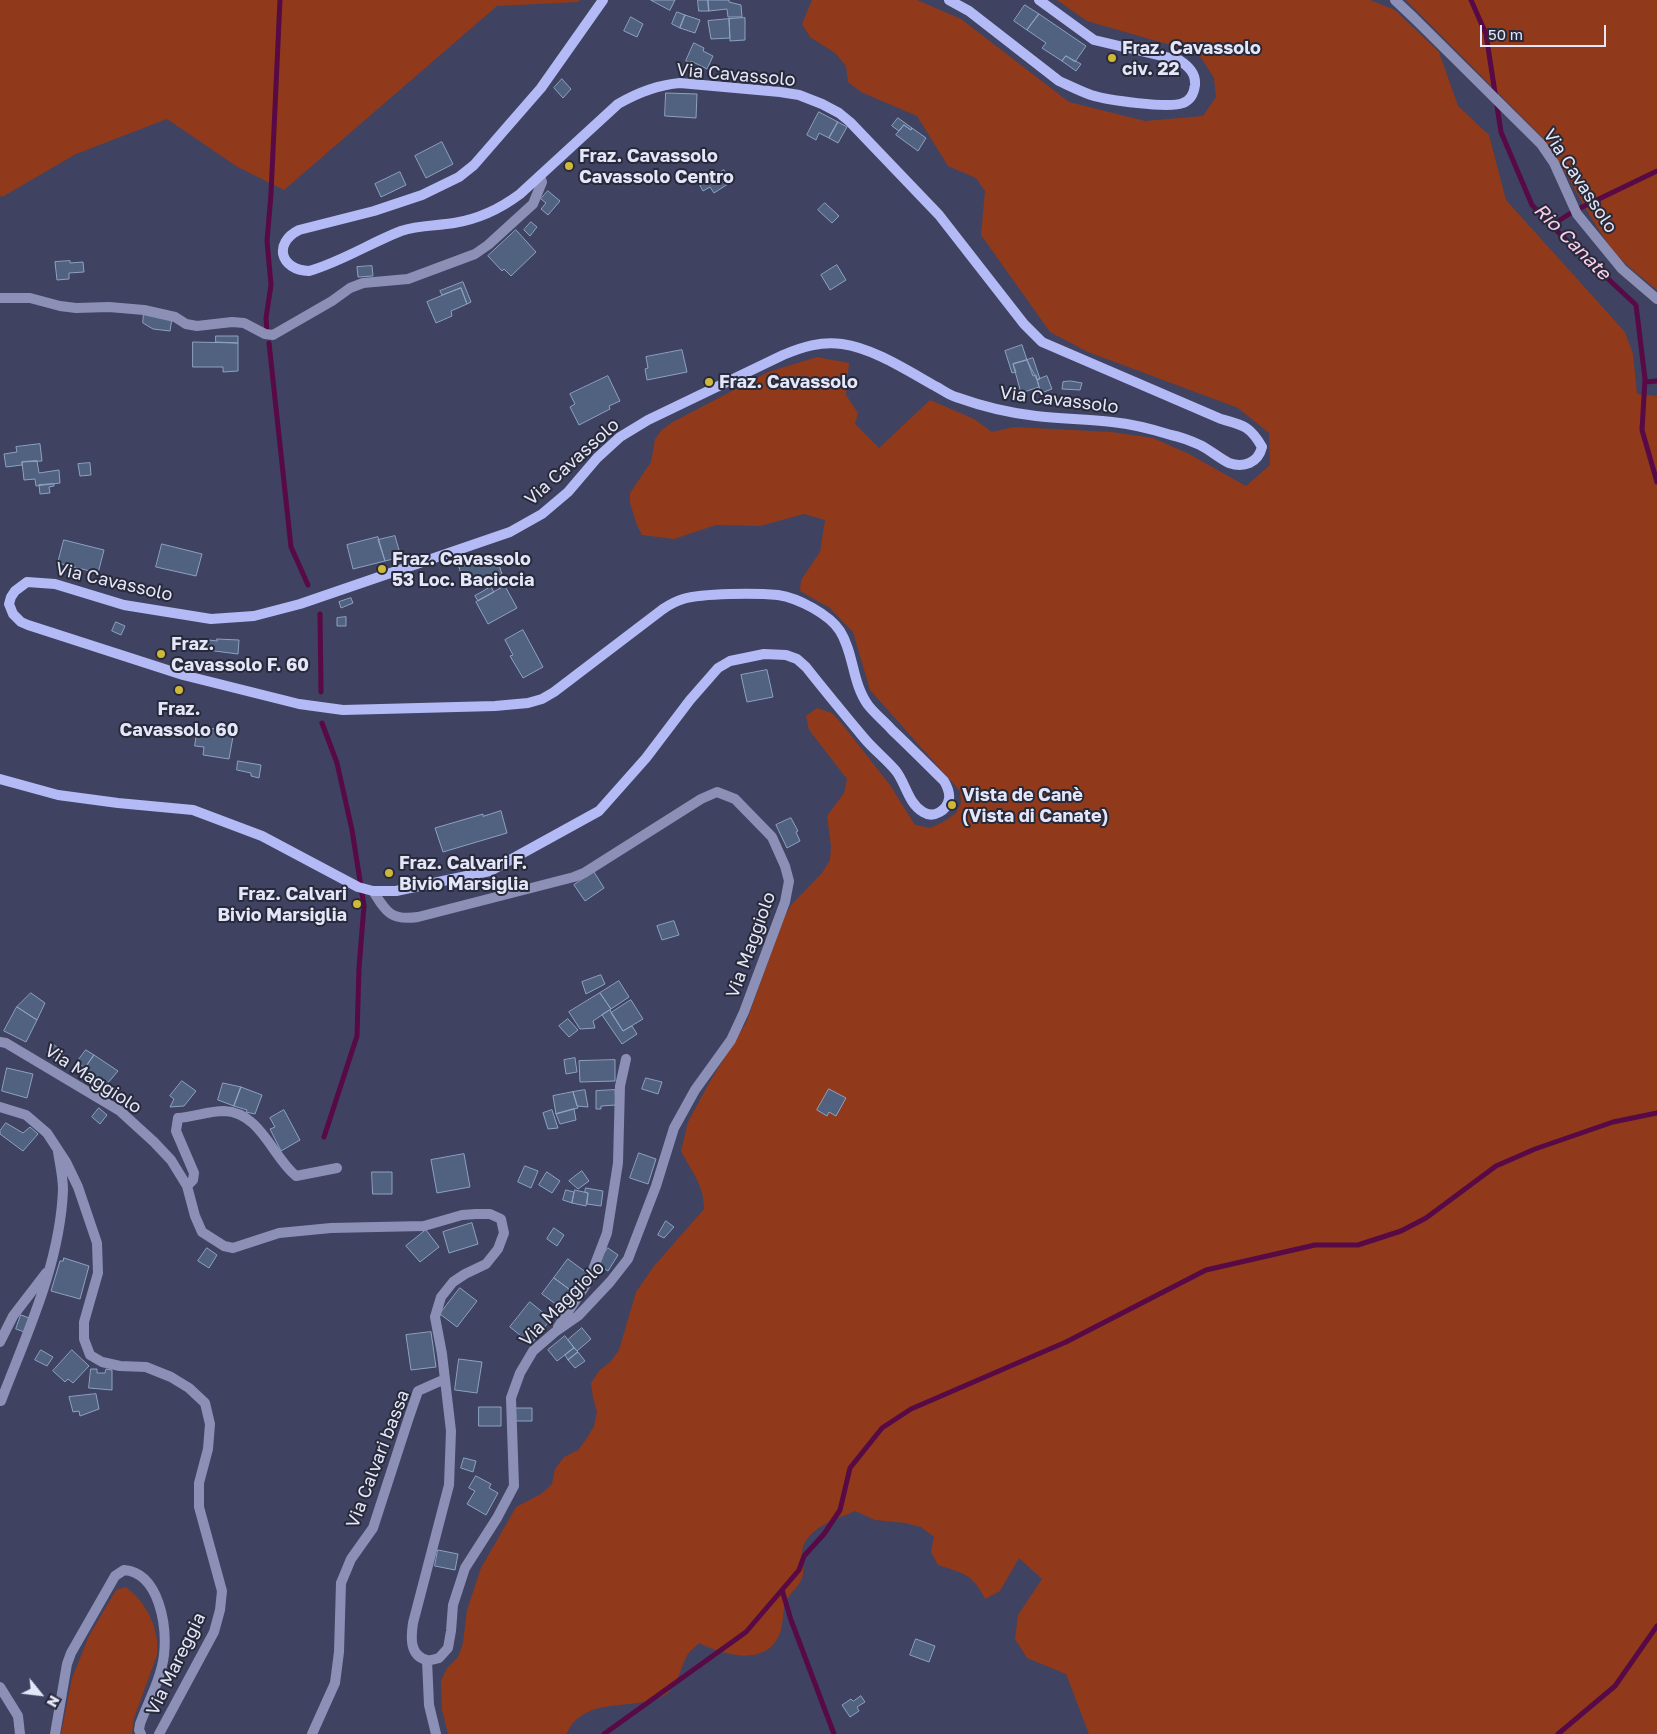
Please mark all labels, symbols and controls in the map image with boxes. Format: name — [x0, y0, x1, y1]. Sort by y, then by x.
scale bar — [1482, 15, 1608, 47]
text: 50 m — [1488, 25, 1523, 43]
place label: Fraz. Cavassolo civ. 22 — [1122, 37, 1261, 80]
marker: Fraz. Cavassolo civ. 22 — [1106, 52, 1118, 64]
street label: Via Cavassolo — [675, 59, 797, 91]
street label: Via Cavassolo — [1538, 125, 1622, 237]
place label: Fraz. Cavassolo Cavassolo Centro — [579, 145, 734, 188]
marker: Fraz. Cavassolo Cavassolo Centro — [563, 160, 575, 172]
water label: Rio Canate — [1529, 199, 1615, 285]
place label: Fraz. Cavassolo — [719, 371, 858, 393]
marker: Fraz. Cavassolo — [703, 376, 715, 388]
street label: Via Cavassolo — [998, 382, 1120, 418]
street label: Via Cavassolo — [520, 414, 624, 510]
place label: Fraz. Cavassolo 53 Loc. Baciccia — [392, 548, 534, 590]
street label: Via Cavassolo — [53, 558, 175, 606]
marker: Fraz. Cavassolo 53 Loc. Baciccia — [376, 563, 388, 575]
place label: Fraz. Cavassolo F. 60 — [171, 633, 309, 676]
marker: Fraz. Cavassolo F. 60 — [155, 648, 167, 660]
marker: Fraz. Cavassolo 60 — [173, 684, 185, 696]
place label: Fraz. Cavassolo 60 — [120, 698, 238, 741]
place label: Vista de Canè (Vista di Canate) — [962, 784, 1108, 826]
marker: Vista de Canè (Vista di Canate) — [946, 799, 958, 811]
place label: Fraz. Calvari F. Bivio Marsiglia — [399, 852, 529, 894]
marker: Fraz. Calvari F. Bivio Marsiglia — [383, 867, 395, 879]
place label: Fraz. Calvari Bivio Marsiglia — [217, 883, 347, 926]
street label: Via Maggiolo — [722, 889, 780, 1001]
marker: Fraz. Calvari Bivio Marsiglia — [351, 898, 363, 910]
street label: Via Maggiolo — [40, 1040, 146, 1118]
street label: Via Maggiolo — [515, 1257, 609, 1351]
street label: Via Calvari bassa — [342, 1387, 414, 1531]
street label: Via Mareggia — [142, 1609, 210, 1719]
north arrow — [15, 1669, 65, 1719]
text: N — [44, 1693, 64, 1710]

